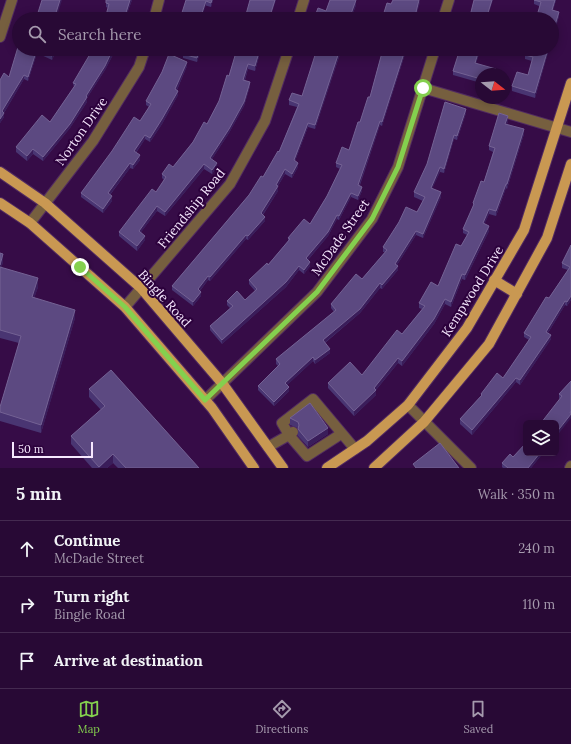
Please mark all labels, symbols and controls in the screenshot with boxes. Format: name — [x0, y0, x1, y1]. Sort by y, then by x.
search box — [12, 12, 559, 56]
icon: search — [26, 23, 48, 45]
text: Search here — [58, 25, 141, 44]
north arrow — [475, 68, 511, 104]
route start — [414, 79, 432, 97]
street label: Norton Drive — [52, 94, 111, 169]
street label: Friendship Road — [154, 165, 229, 252]
street label: McDade Street — [308, 196, 373, 279]
street label: Kempwood Drive — [438, 243, 507, 340]
route end — [71, 258, 89, 276]
street label: Bingle Road — [134, 266, 195, 331]
map controls — [523, 420, 559, 456]
button: layers — [523, 420, 559, 456]
scale bar — [12, 440, 93, 459]
text: 50 m — [18, 442, 44, 456]
text: 5 min — [16, 483, 62, 505]
text: Walk · 350 m — [478, 486, 555, 503]
text: Continue — [54, 531, 120, 550]
icon: ahead — [16, 538, 38, 560]
text: 240 m — [518, 540, 555, 557]
text: McDade Street — [54, 550, 144, 567]
text: Turn right — [54, 587, 130, 606]
icon: right — [16, 594, 38, 616]
text: 110 m — [522, 596, 555, 613]
text: Bingle Road — [54, 606, 125, 623]
icon: arrive — [16, 650, 38, 672]
text: Arrive at destination — [54, 651, 203, 670]
tab: Map — [78, 698, 100, 736]
tab: Directions — [255, 698, 308, 736]
tab: Saved — [464, 698, 493, 736]

